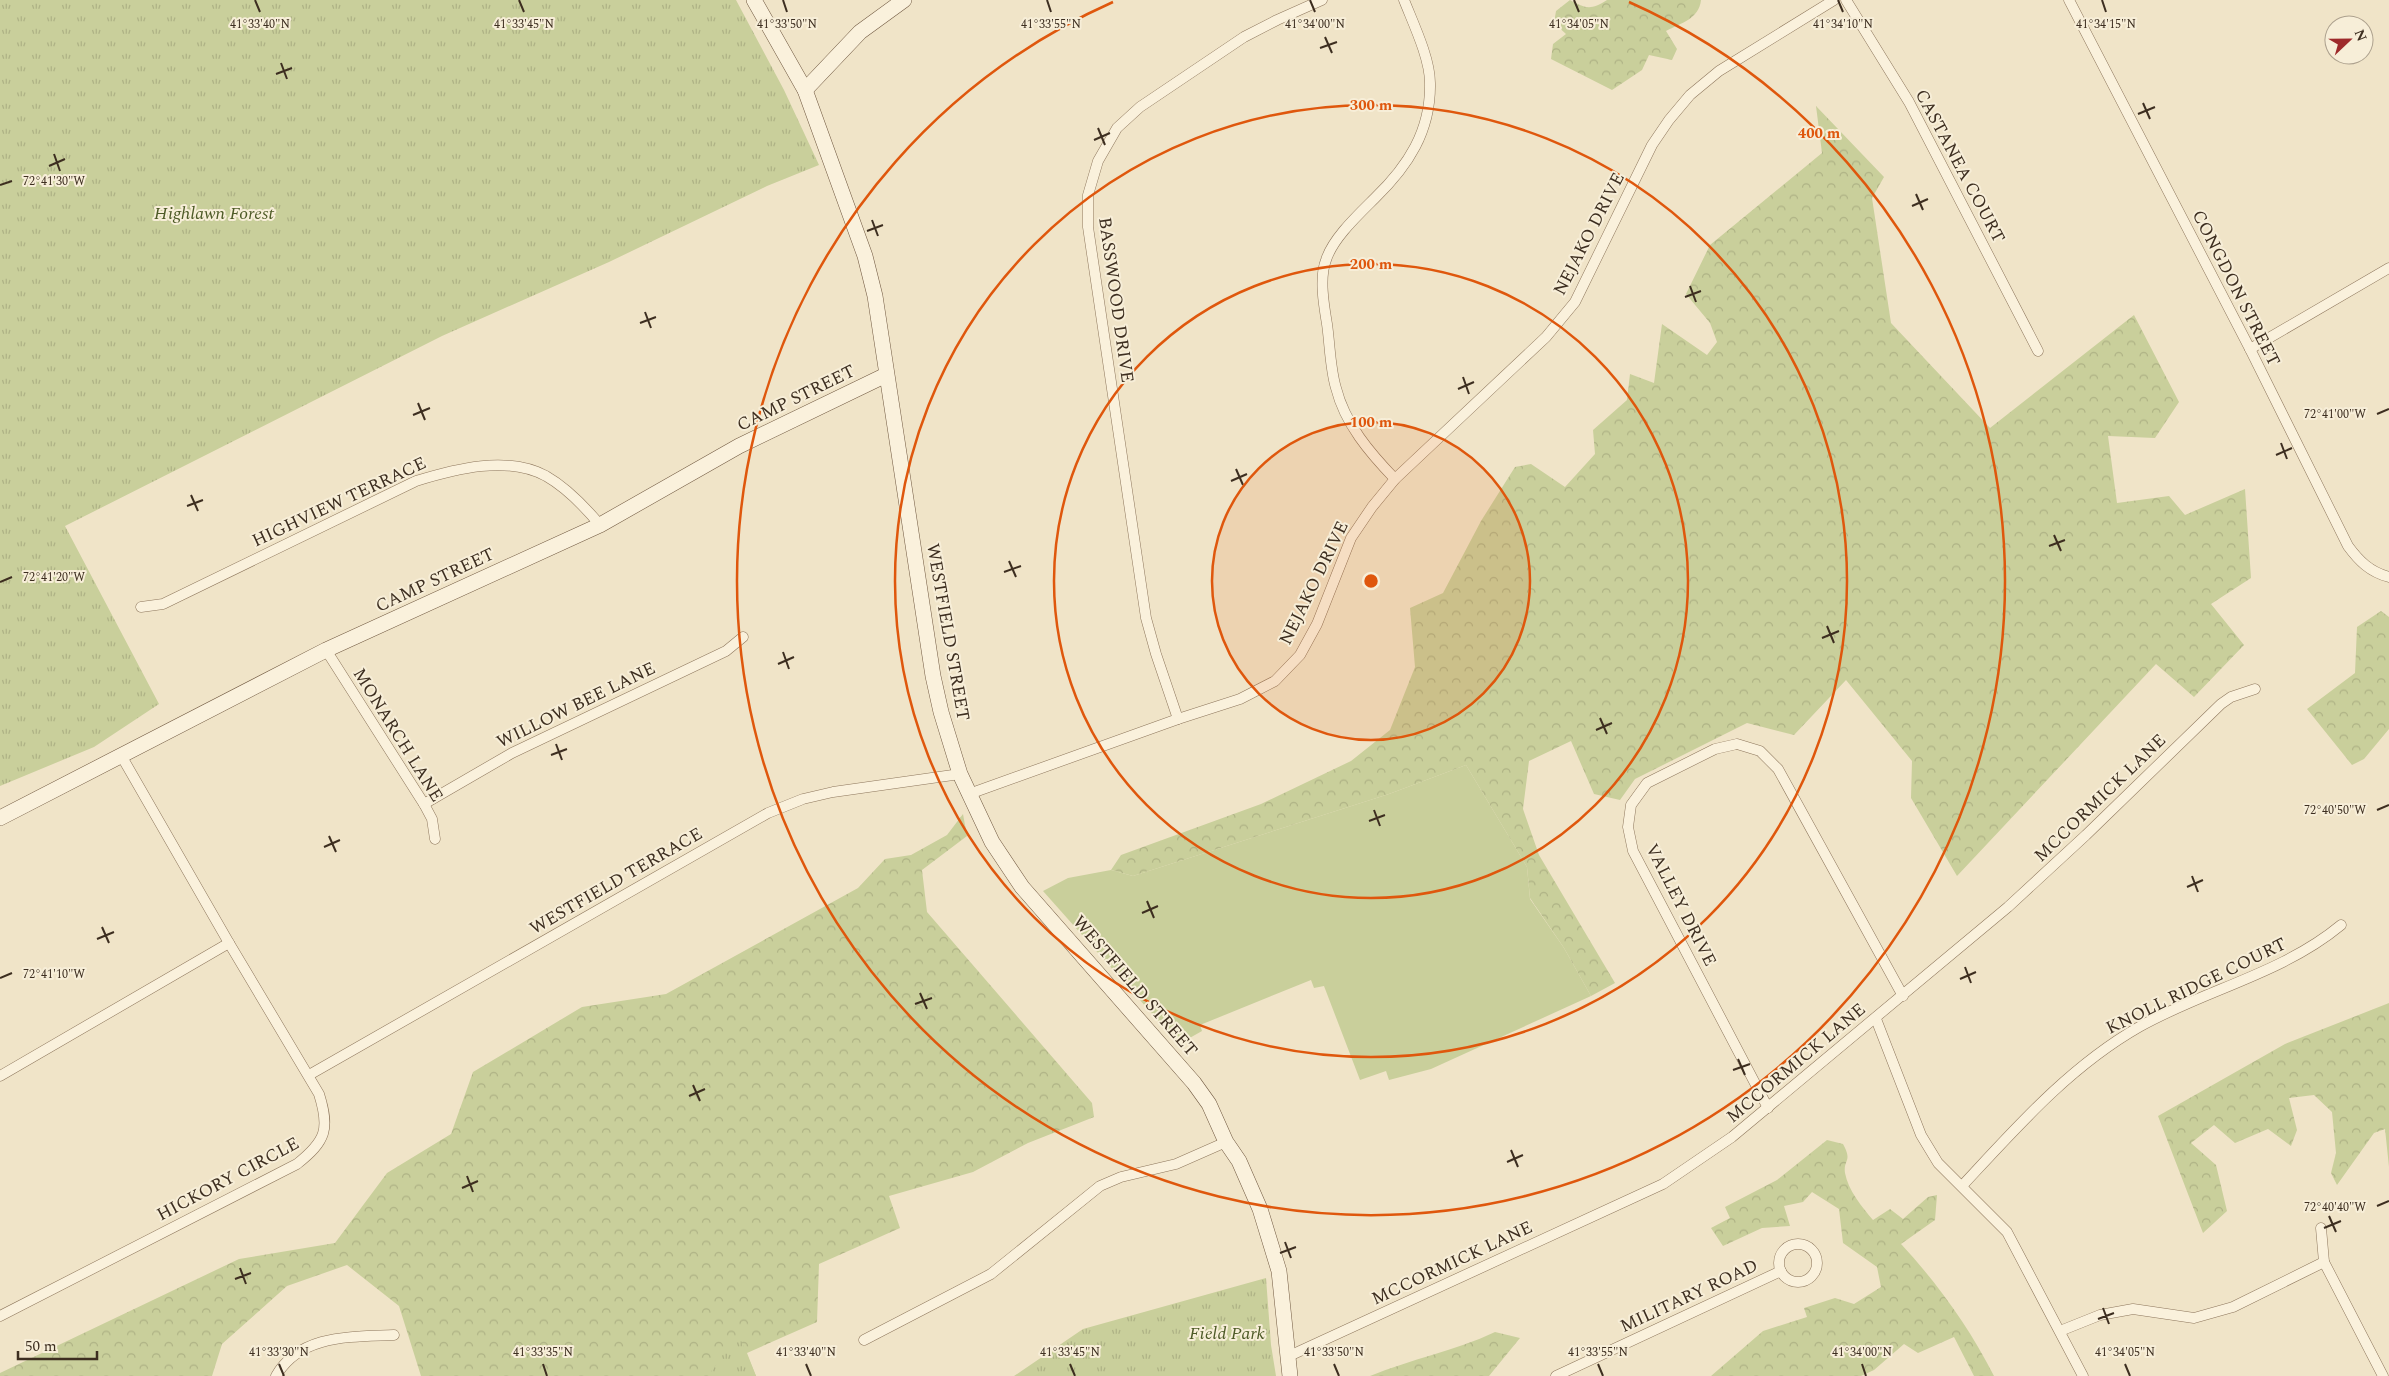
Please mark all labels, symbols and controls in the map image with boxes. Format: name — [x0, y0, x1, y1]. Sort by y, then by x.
text: 41°33'40"N — [230, 15, 290, 34]
text: 41°33'45"N — [494, 15, 554, 34]
text: 41°33'50"N — [757, 15, 817, 34]
text: 41°33'55"N — [1021, 15, 1081, 34]
text: 41°34'00"N — [1285, 15, 1345, 34]
text: 41°34'05"N — [1549, 15, 1609, 34]
text: 41°34'10"N — [1813, 15, 1873, 34]
text: 41°34'15"N — [2076, 15, 2136, 34]
north arrow — [2324, 15, 2374, 65]
text: N — [2349, 26, 2372, 45]
street label: CASTANEA COURT — [1908, 84, 2012, 248]
text: 300 m — [1350, 94, 1393, 117]
text: 400 m — [1798, 122, 1841, 145]
street label: NEJAKO DRIVE — [1546, 168, 1632, 300]
text: 72°41'30"W — [23, 172, 85, 191]
park label: Highlawn Forest — [154, 200, 274, 227]
street label: CONGDON STREET — [2185, 205, 2287, 371]
street label: BASSWOOD DRIVE — [1091, 215, 1141, 385]
text: 200 m — [1350, 253, 1393, 276]
street label: CAMP STREET — [732, 358, 860, 438]
text: 72°41'00"W — [2304, 405, 2366, 424]
text: 100 m — [1350, 411, 1393, 434]
street label: HIGHVIEW TERRACE — [247, 450, 431, 554]
street label: NEJAKO DRIVE — [1272, 516, 1356, 650]
street label: CAMP STREET — [371, 541, 499, 619]
street label: WESTFIELD STREET — [919, 541, 977, 723]
text: 72°41'20"W — [23, 568, 85, 587]
centre of rings — [1362, 572, 1380, 590]
street label: WILLOW BEE LANE — [492, 655, 660, 755]
street label: MONARCH LANE — [346, 663, 450, 807]
street label: MCCORMICK LANE — [2028, 728, 2172, 868]
text: 72°40'50"W — [2304, 801, 2366, 820]
street label: WESTFIELD TERRACE — [524, 820, 708, 942]
street label: VALLEY DRIVE — [1638, 839, 1724, 971]
street label: WESTFIELD STREET — [1066, 909, 1204, 1063]
street label: KNOLL RIDGE COURT — [2101, 930, 2291, 1042]
text: 72°41'10"W — [23, 965, 85, 984]
street label: MCCORMICK LANE — [1720, 996, 1872, 1130]
street label: HICKORY CIRCLE — [152, 1130, 304, 1228]
text: 72°40'40"W — [2304, 1198, 2366, 1217]
street label: MCCORMICK LANE — [1367, 1214, 1537, 1312]
street label: MILITARY ROAD — [1615, 1252, 1763, 1340]
park label: Field Park — [1189, 1320, 1266, 1347]
scale bar — [18, 1328, 96, 1360]
text: 50 m — [25, 1335, 57, 1358]
text: 41°33'30"N — [249, 1343, 309, 1362]
text: 41°33'35"N — [513, 1343, 573, 1362]
text: 41°33'40"N — [776, 1343, 836, 1362]
text: 41°33'45"N — [1040, 1343, 1100, 1362]
text: 41°33'50"N — [1304, 1343, 1364, 1362]
text: 41°33'55"N — [1568, 1343, 1628, 1362]
text: 41°34'00"N — [1832, 1343, 1892, 1362]
text: 41°34'05"N — [2095, 1343, 2155, 1362]

